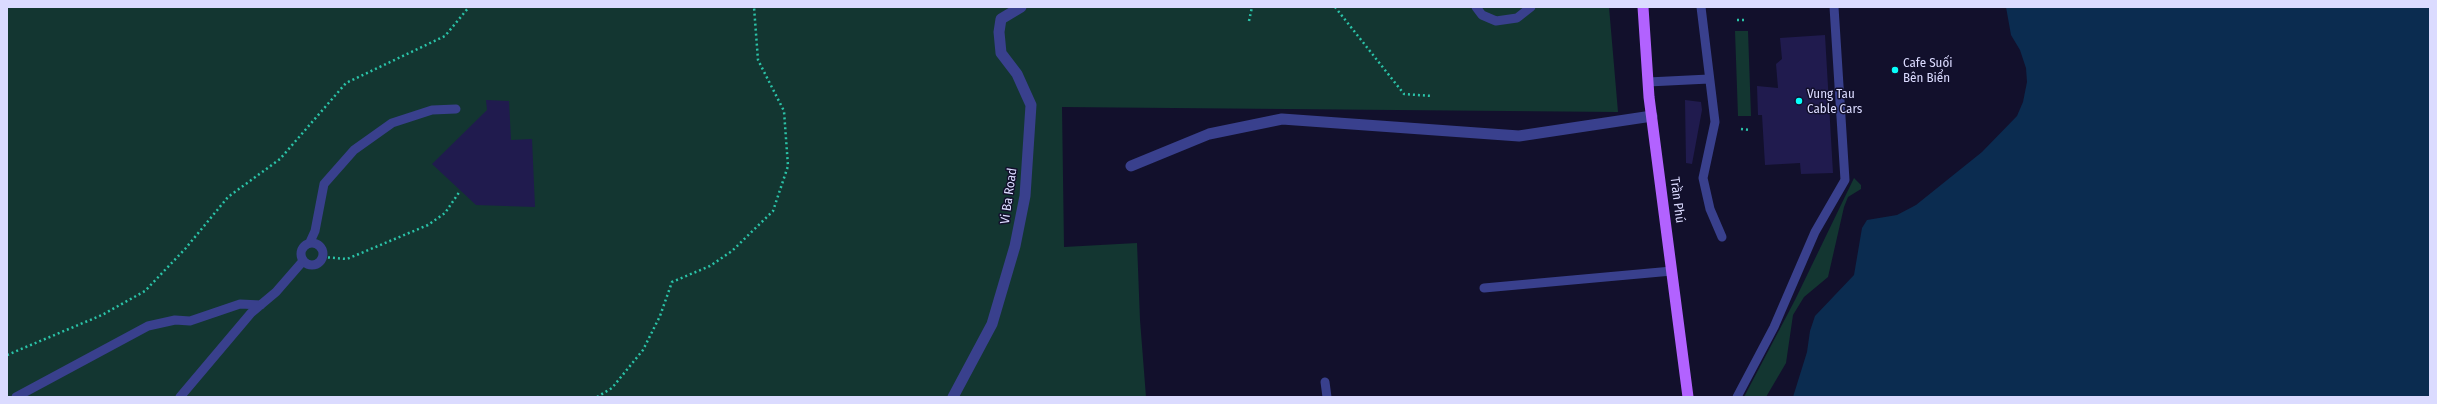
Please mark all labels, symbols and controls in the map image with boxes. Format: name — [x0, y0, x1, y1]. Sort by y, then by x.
place label: Cafe Suối Bên Biển — [1903, 55, 1953, 86]
marker: Cafe Suối Bên Biển — [1890, 65, 1900, 75]
place label: Vung Tau Cable Cars — [1807, 86, 1862, 117]
marker: Vung Tau Cable Cars — [1794, 96, 1804, 106]
street label: Vi Ba Road — [997, 167, 1021, 225]
street label: Trần Phú — [1666, 176, 1688, 224]

